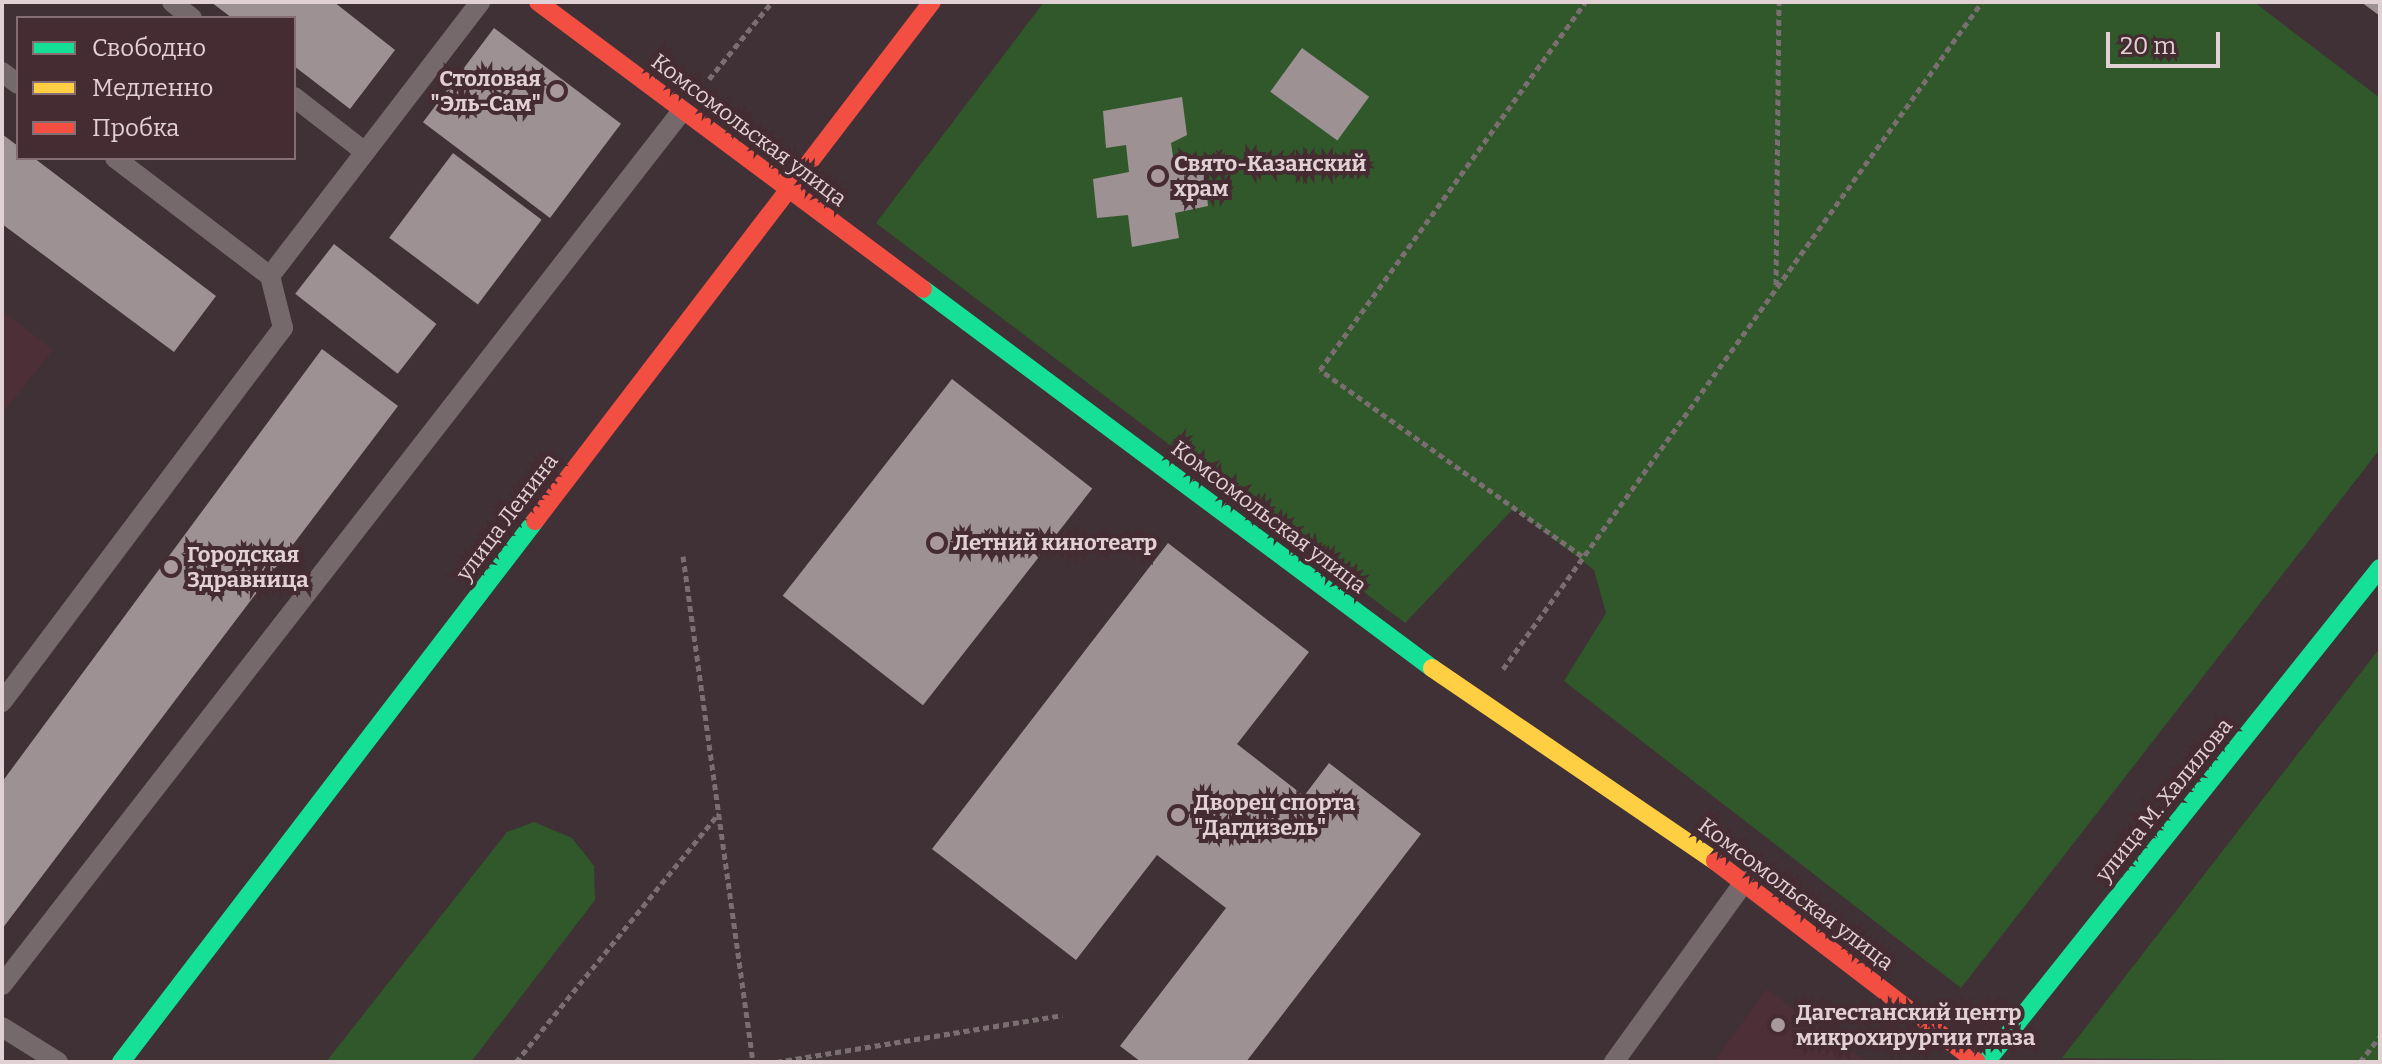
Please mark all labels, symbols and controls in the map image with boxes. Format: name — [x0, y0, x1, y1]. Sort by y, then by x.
legend — [16, 16, 296, 160]
scale bar — [2110, 16, 2224, 66]
text: 20 m — [2120, 32, 2176, 60]
text: Свободно — [92, 34, 206, 62]
street label: Комсомольская улица — [646, 48, 852, 212]
place label: Столовая "Эль-Сам" — [430, 65, 541, 116]
text: Медленно — [92, 74, 213, 102]
marker: Столовая "Эль-Сам" — [548, 82, 566, 100]
text: Пробка — [92, 114, 179, 142]
place label: Свято-Казанский храм — [1174, 150, 1366, 202]
marker: Свято-Казанский храм — [1149, 167, 1167, 185]
street label: Комсомольская улица — [1166, 435, 1372, 599]
street label: улица Ленина — [451, 448, 563, 586]
place label: Летний кинотеатр — [953, 530, 1157, 556]
marker: Летний кинотеатр — [928, 534, 946, 552]
place label: Городская Здравница — [187, 541, 309, 592]
marker: Городская Здравница — [162, 558, 180, 576]
street label: улица М. Халилова — [2090, 713, 2238, 887]
place label: Дворец спорта "Дагдизель" — [1194, 789, 1355, 840]
marker: Дворец спорта "Дагдизель" — [1169, 806, 1187, 824]
street label: Комсомольская улица — [1693, 812, 1899, 976]
place label: Дагестанский центр микрохирургии глаза — [1796, 999, 2035, 1050]
marker: Дагестанский центр микрохирургии глаза — [1767, 1014, 1789, 1036]

